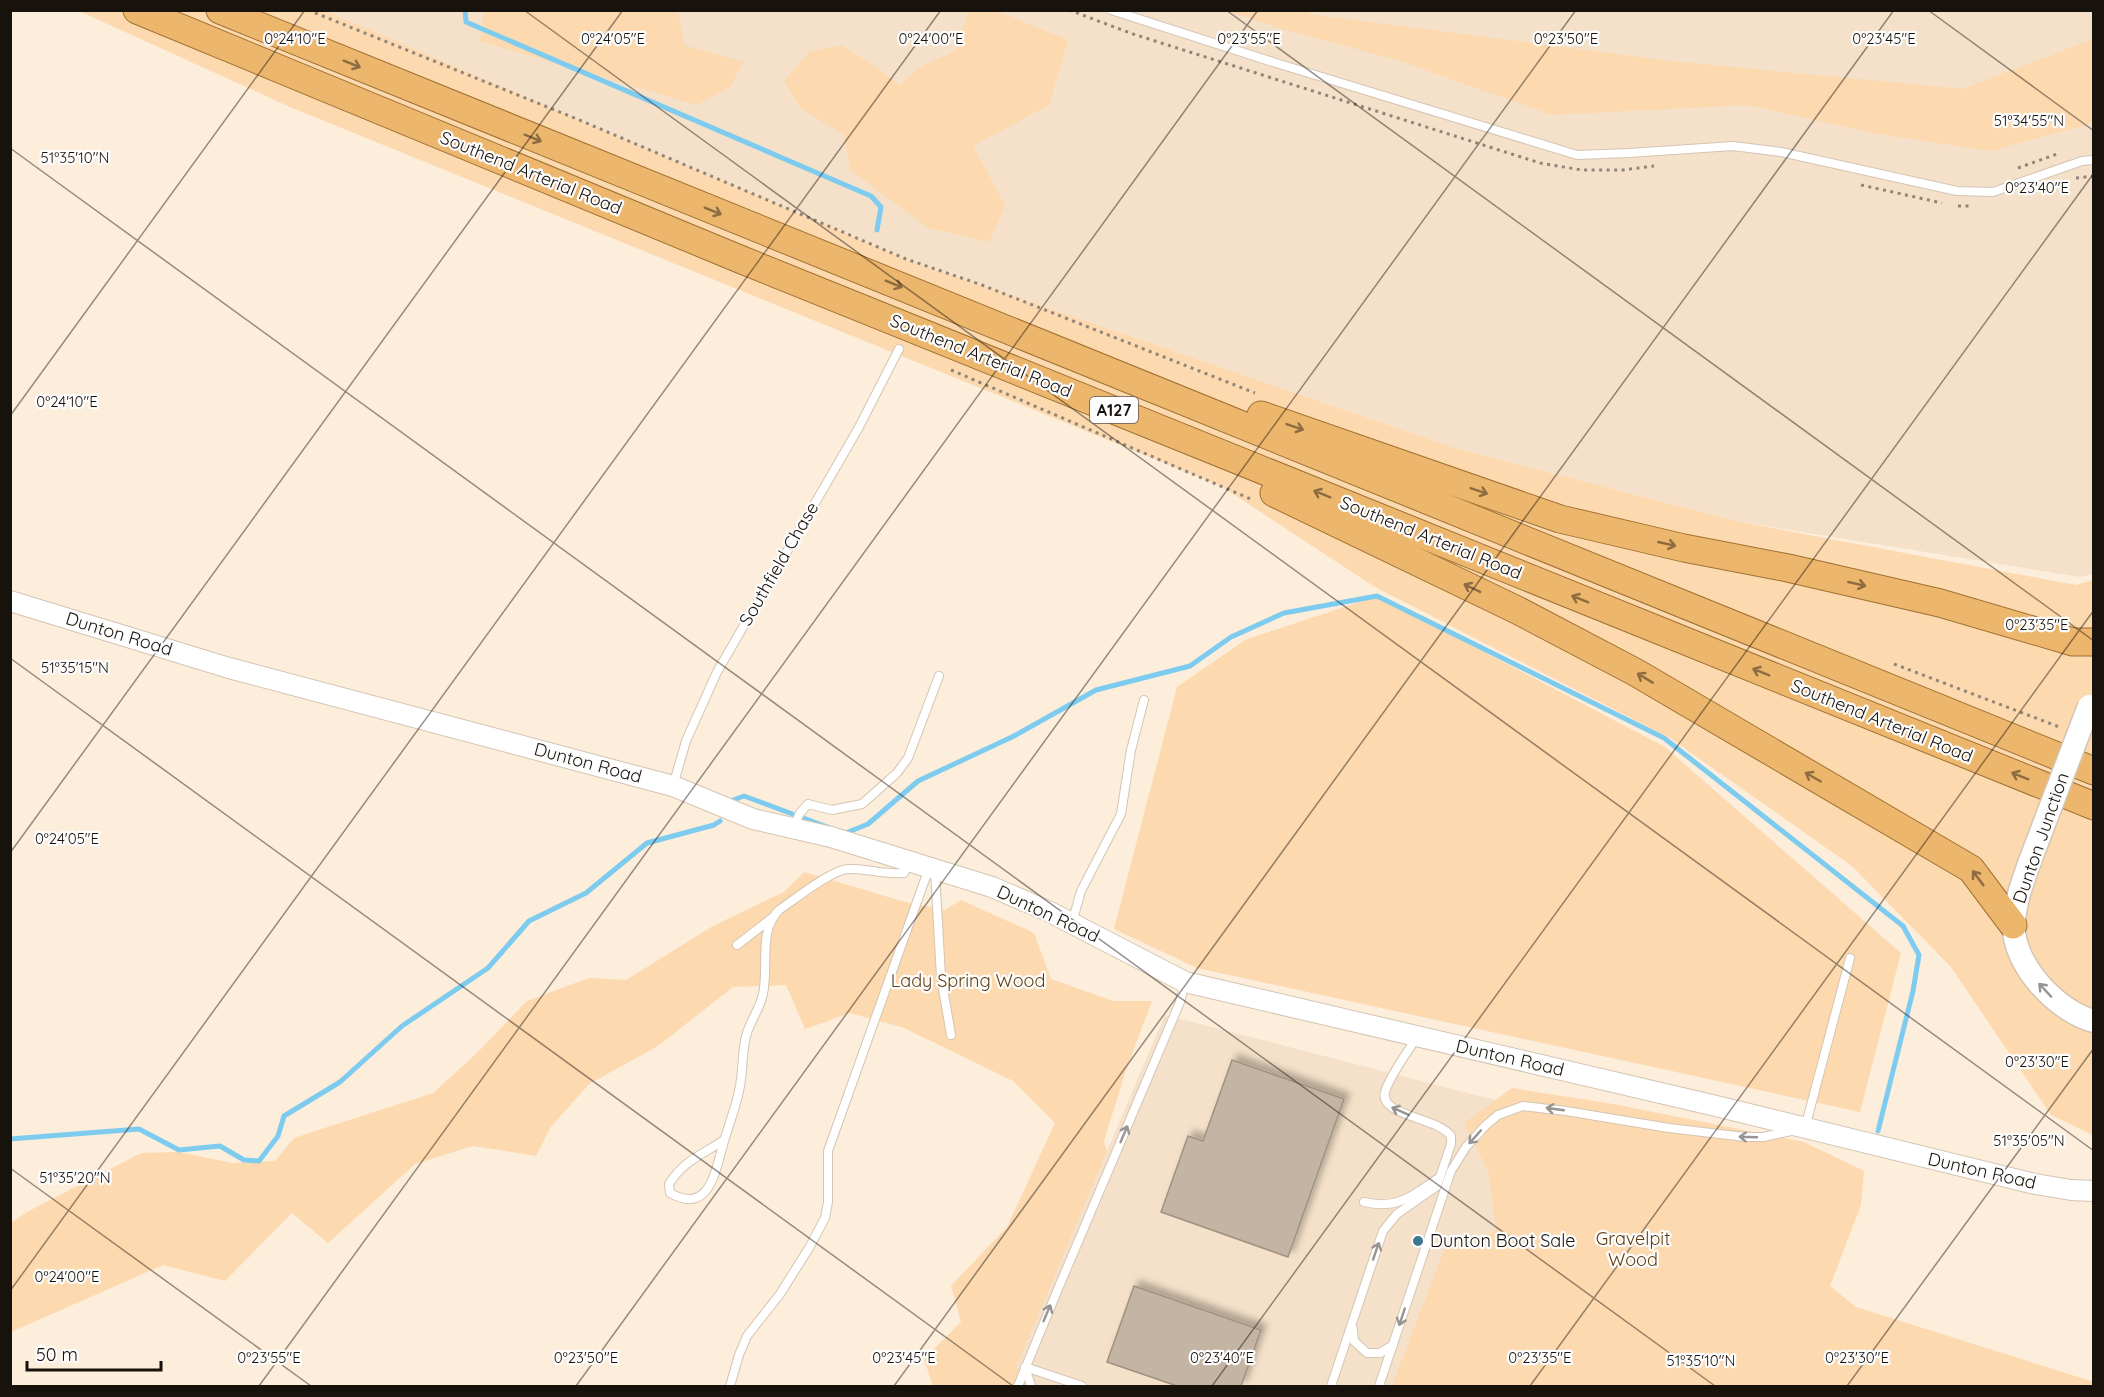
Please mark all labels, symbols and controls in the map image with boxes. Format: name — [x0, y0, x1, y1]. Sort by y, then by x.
text: 0°24'10"E — [264, 29, 326, 48]
text: 0°24'05"E — [581, 29, 645, 48]
text: 0°24'00"E — [899, 29, 963, 48]
text: 0°23'55"E — [1217, 29, 1281, 48]
text: 0°23'50"E — [1534, 29, 1598, 48]
text: 0°23'45"E — [1852, 29, 1916, 48]
one-way arrow — [342, 60, 361, 71]
text: 51°34'55"N — [1994, 111, 2064, 130]
street label: Southend Arterial Road — [437, 126, 625, 220]
one-way arrow — [523, 133, 541, 144]
text: 51°35'10"N — [41, 148, 109, 167]
text: 0°23'40"E — [2005, 178, 2069, 197]
one-way arrow — [704, 206, 722, 217]
one-way arrow — [884, 279, 903, 290]
street label: Southend Arterial Road — [887, 309, 1075, 403]
text: 0°24'10"E — [36, 392, 98, 411]
road number: A127 — [1090, 397, 1138, 423]
one-way arrow — [1285, 422, 1304, 433]
one-way arrow — [1469, 486, 1488, 497]
one-way arrow — [1313, 488, 1331, 499]
street label: Southend Arterial Road — [1337, 491, 1525, 585]
street label: Southfield Chase — [734, 498, 823, 630]
one-way arrow — [1656, 539, 1676, 550]
one-way arrow — [1848, 579, 1867, 591]
one-way arrow — [1463, 582, 1481, 593]
one-way arrow — [1572, 592, 1590, 603]
street label: Dunton Road — [63, 606, 175, 661]
text: 0°23'35"E — [2005, 615, 2069, 634]
text: 51°35'15"N — [41, 658, 109, 677]
one-way arrow — [1752, 666, 1771, 677]
one-way arrow — [1637, 671, 1654, 683]
street label: Southend Arterial Road — [1788, 674, 1976, 768]
street label: Dunton Road — [532, 737, 644, 788]
street label: Dunton Junction — [2007, 769, 2074, 906]
one-way arrow — [1805, 770, 1822, 782]
one-way arrow — [2011, 770, 2030, 781]
text: 0°24'05"E — [35, 829, 99, 848]
one-way arrow — [1972, 871, 1985, 887]
street label: Dunton Road — [993, 880, 1103, 947]
park label: Lady Spring Wood — [891, 969, 1045, 992]
one-way arrow — [2038, 982, 2053, 997]
street label: Dunton Road — [1454, 1034, 1567, 1081]
text: 0°23'30"E — [2005, 1052, 2069, 1071]
one-way arrow — [1545, 1104, 1565, 1115]
one-way arrow — [1391, 1105, 1409, 1116]
one-way arrow — [1119, 1125, 1130, 1143]
one-way arrow — [1468, 1129, 1482, 1144]
one-way arrow — [1738, 1131, 1758, 1142]
text: 51°35'05"N — [1993, 1131, 2065, 1150]
street label: Dunton Road — [1926, 1147, 2039, 1194]
text: 51°35'20"N — [39, 1168, 111, 1187]
park label: Gravelpit Wood — [1596, 1227, 1670, 1271]
place label: Dunton Boot Sale — [1430, 1229, 1575, 1252]
marker: Dunton Boot Sale — [1411, 1234, 1425, 1248]
one-way arrow — [1372, 1242, 1383, 1261]
text: 0°24'00"E — [35, 1267, 99, 1286]
one-way arrow — [1042, 1304, 1053, 1323]
one-way arrow — [1396, 1307, 1407, 1325]
scale bar — [27, 1334, 160, 1372]
text: 50 m — [36, 1343, 78, 1366]
text: 0°23'55"E — [237, 1348, 301, 1367]
text: 0°23'50"E — [554, 1348, 618, 1367]
text: 0°23'45"E — [872, 1348, 936, 1367]
text: 0°23'40"E — [1190, 1348, 1254, 1367]
text: 0°23'35"E — [1508, 1348, 1572, 1367]
text: 0°23'30"E — [1825, 1348, 1889, 1367]
text: 51°35'10"N — [1667, 1351, 1735, 1370]

